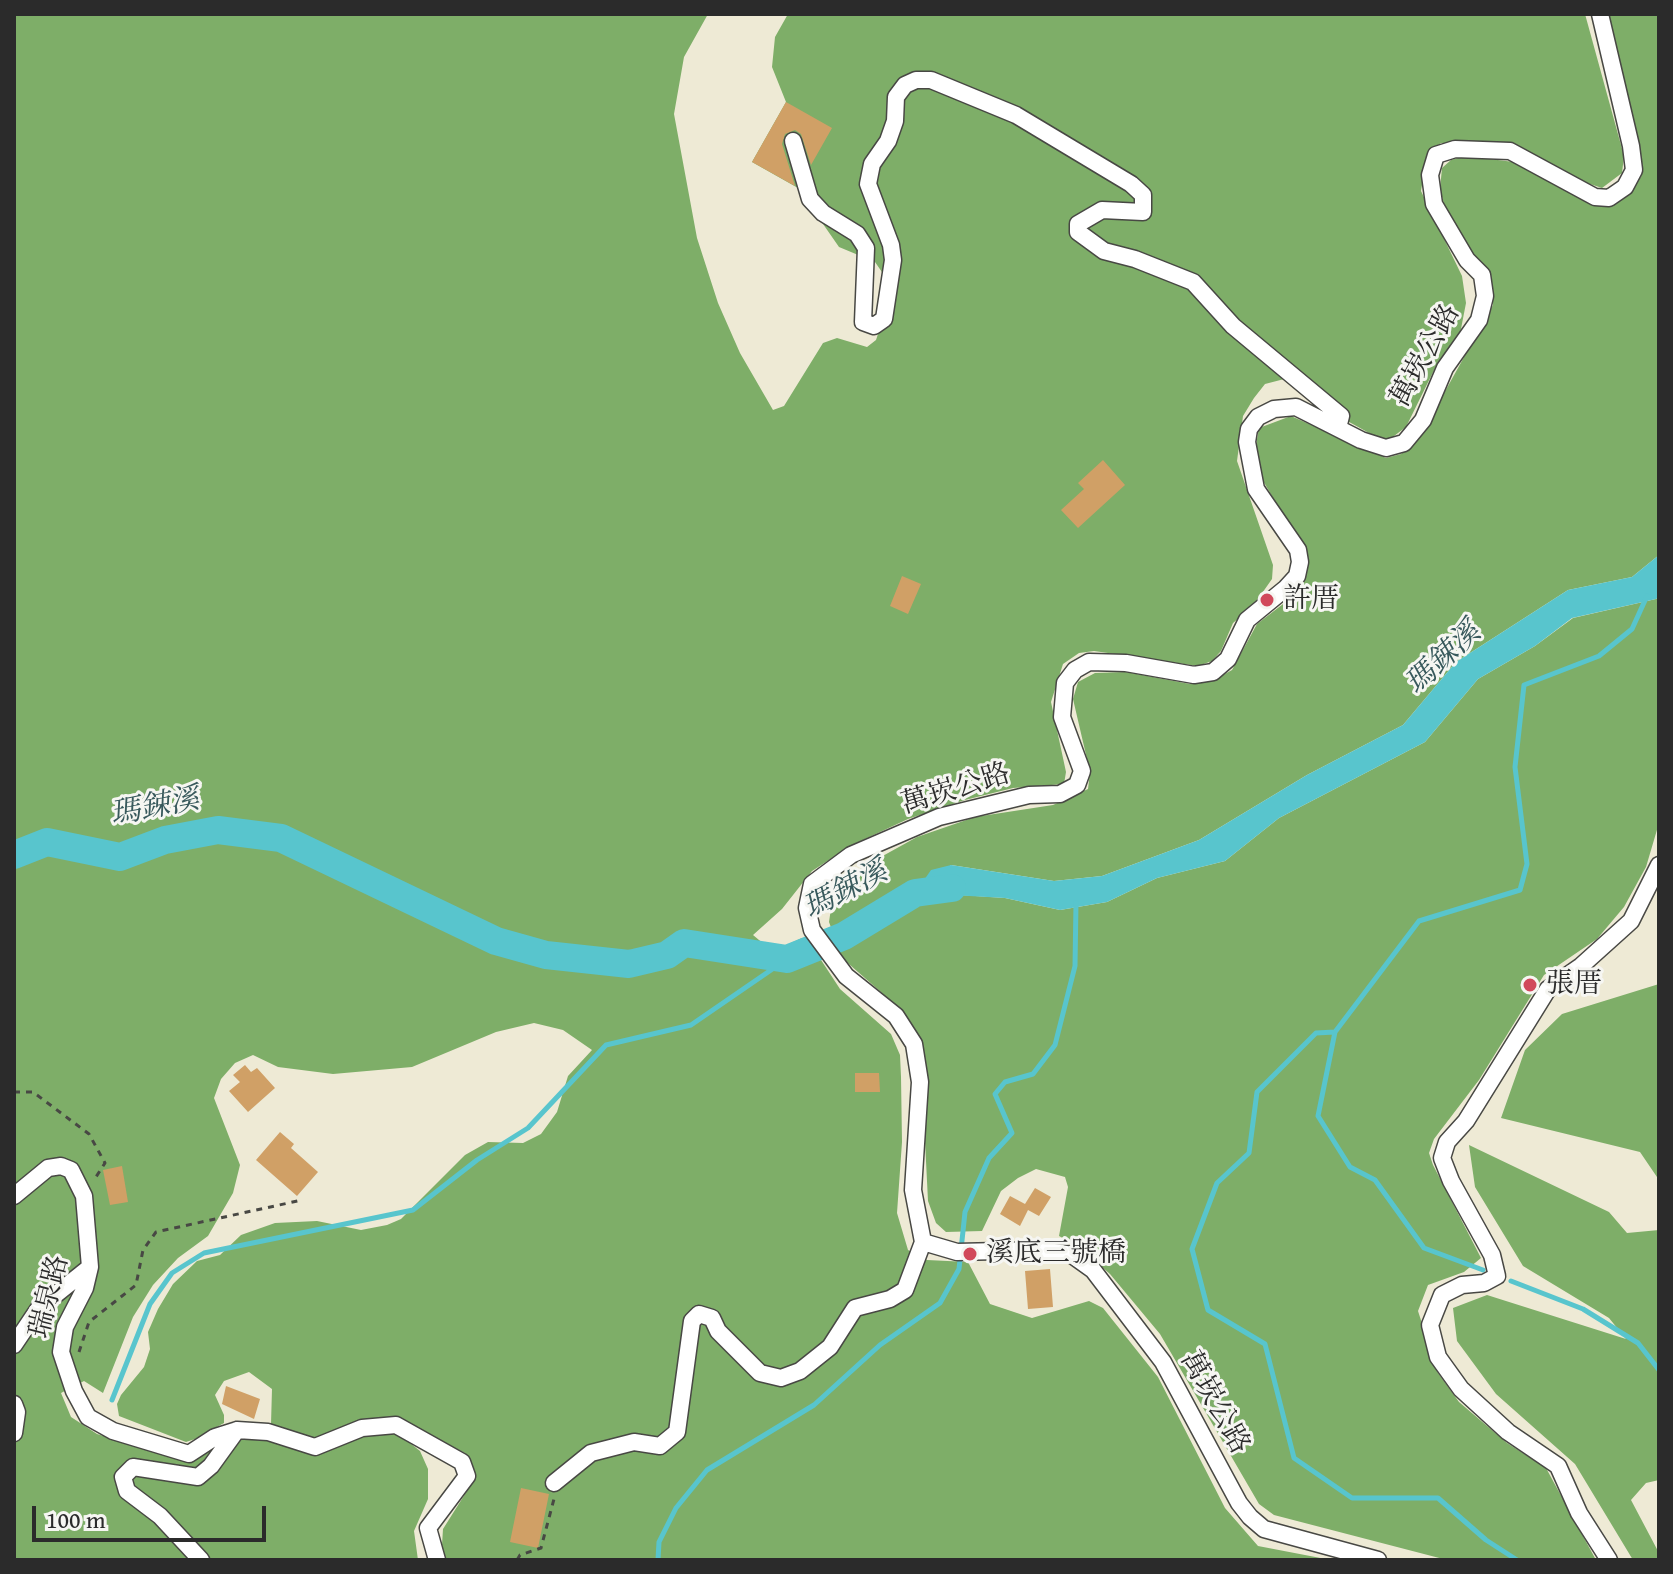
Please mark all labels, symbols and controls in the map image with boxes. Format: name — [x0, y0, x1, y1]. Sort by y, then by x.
street label: 萬崁公路 — [1384, 299, 1468, 413]
place label: 許厝 — [1283, 583, 1339, 617]
marker: 許厝 — [1258, 591, 1276, 609]
water label: 瑪鋉溪 — [1399, 615, 1489, 703]
street label: 萬崁公路 — [898, 758, 1014, 822]
water label: 瑪鋉溪 — [107, 782, 203, 834]
water label: 瑪鋉溪 — [798, 854, 894, 928]
place label: 張厝 — [1546, 968, 1602, 1002]
marker: 張厝 — [1521, 976, 1539, 994]
place label: 溪底三號橋 — [986, 1237, 1126, 1271]
marker: 溪底三號橋 — [961, 1245, 979, 1263]
street label: 瑞泉路 — [24, 1252, 76, 1342]
street label: 萬崁公路 — [1172, 1346, 1256, 1460]
scale bar — [36, 1490, 270, 1540]
text: 100 m — [46, 1502, 106, 1537]

